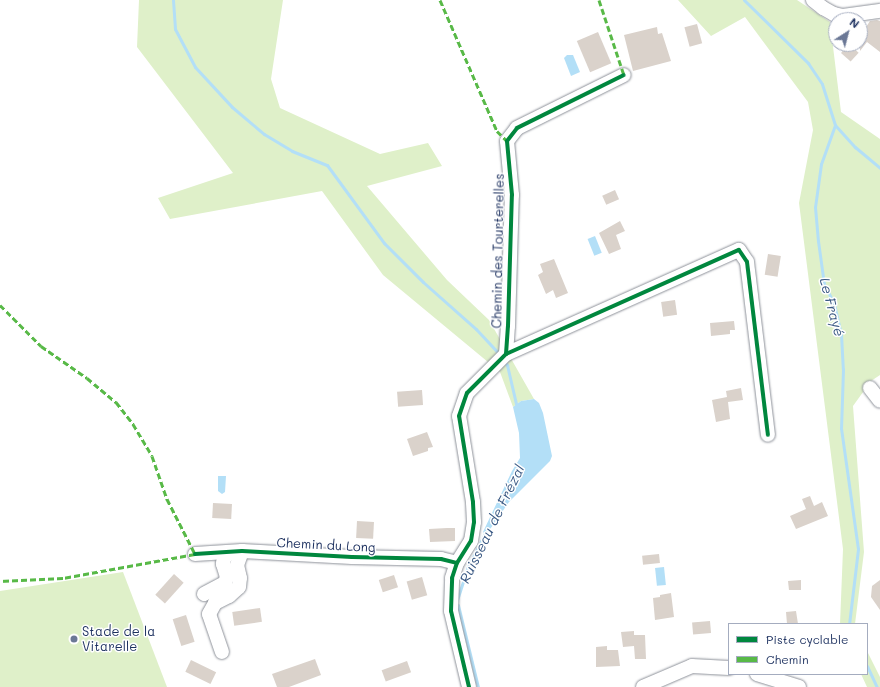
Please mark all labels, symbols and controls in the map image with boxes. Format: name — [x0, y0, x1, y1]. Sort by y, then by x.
north arrow — [828, 12, 868, 52]
text: N — [847, 14, 863, 31]
street label: Chemin des Tourterelles — [489, 173, 507, 329]
water label: Le Frayé — [816, 276, 848, 338]
water label: Ruisseau de Frézal — [456, 462, 528, 586]
street label: Chemin du Long — [276, 535, 376, 555]
legend — [728, 623, 868, 675]
place label: Stade de la Vitarelle — [82, 624, 155, 655]
text: Piste cyclable — [766, 631, 848, 647]
marker: Stade de la Vitarelle — [69, 634, 79, 644]
text: Chemin — [766, 651, 809, 667]

